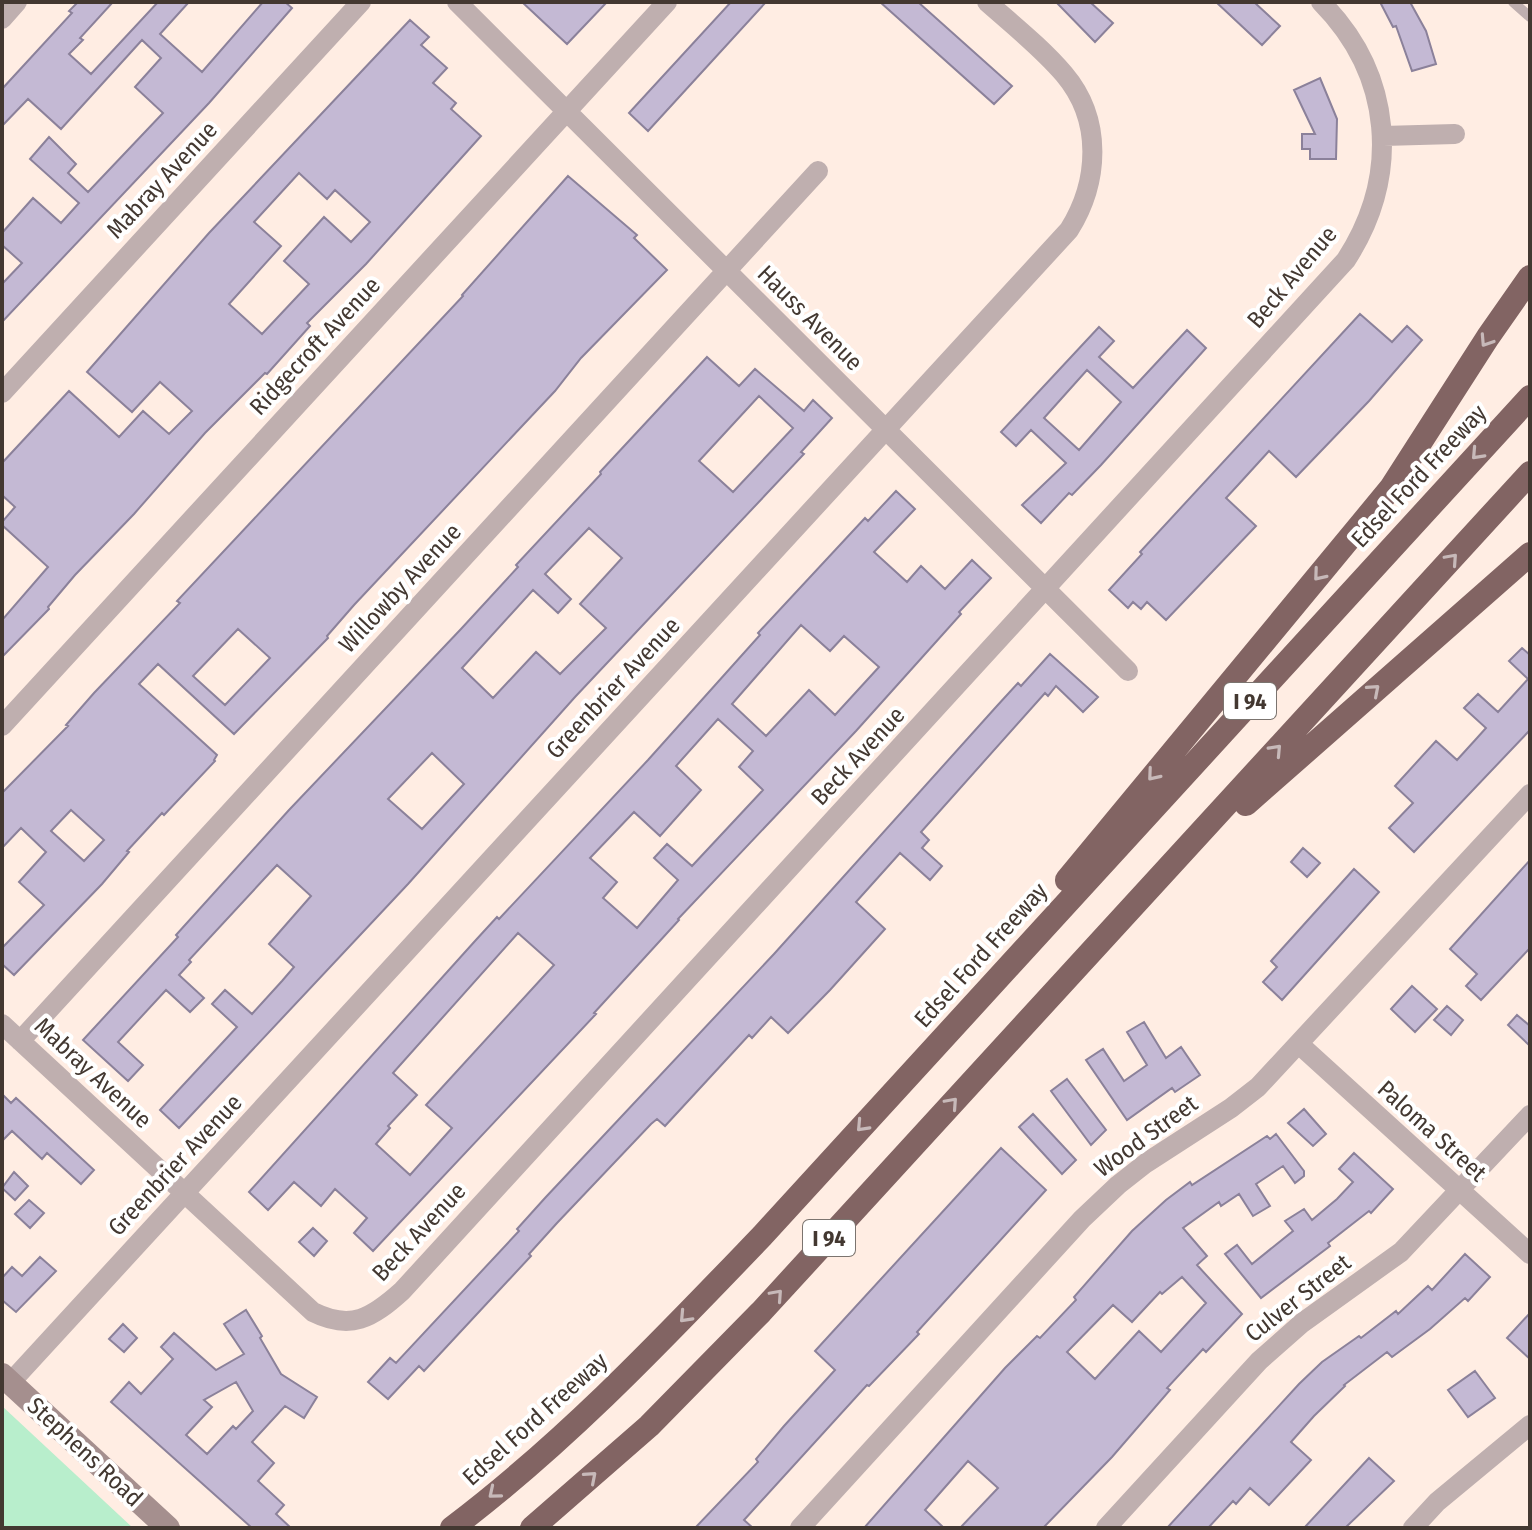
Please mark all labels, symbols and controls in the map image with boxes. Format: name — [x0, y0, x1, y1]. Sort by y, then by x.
street label: Mabray Avenue — [101, 116, 223, 244]
street label: Beck Avenue — [1241, 220, 1343, 334]
street label: Hauss Avenue — [752, 260, 868, 376]
street label: Ridgecroft Avenue — [244, 271, 386, 421]
one-way arrow — [1480, 332, 1495, 346]
street label: Edsel Ford Freeway — [1346, 399, 1492, 553]
one-way arrow — [1472, 445, 1487, 459]
street label: Willowby Avenue — [333, 518, 467, 658]
one-way arrow — [1442, 553, 1456, 568]
one-way arrow — [1314, 566, 1329, 580]
street label: Greenbrier Avenue — [540, 612, 686, 764]
road number: I 94 — [1224, 683, 1276, 719]
one-way arrow — [1365, 685, 1380, 700]
street label: Beck Avenue — [805, 701, 911, 811]
one-way arrow — [1267, 745, 1281, 760]
one-way arrow — [1148, 766, 1163, 781]
street label: Edsel Ford Freeway — [909, 877, 1053, 1033]
street label: Mabray Avenue — [29, 1012, 157, 1134]
street label: Paloma Street — [1372, 1075, 1492, 1187]
street label: Greenbrier Avenue — [102, 1089, 248, 1241]
street label: Wood Street — [1089, 1089, 1203, 1183]
one-way arrow — [943, 1098, 957, 1113]
one-way arrow — [858, 1117, 872, 1132]
street label: Beck Avenue — [366, 1177, 472, 1287]
road number: I 94 — [803, 1220, 855, 1256]
street label: Culver Street — [1240, 1248, 1356, 1348]
one-way arrow — [767, 1290, 781, 1305]
one-way arrow — [680, 1307, 694, 1322]
street label: Edsel Ford Freeway — [457, 1347, 613, 1491]
street label: Stephens Road — [22, 1392, 148, 1512]
one-way arrow — [582, 1472, 597, 1487]
one-way arrow — [489, 1483, 504, 1498]

